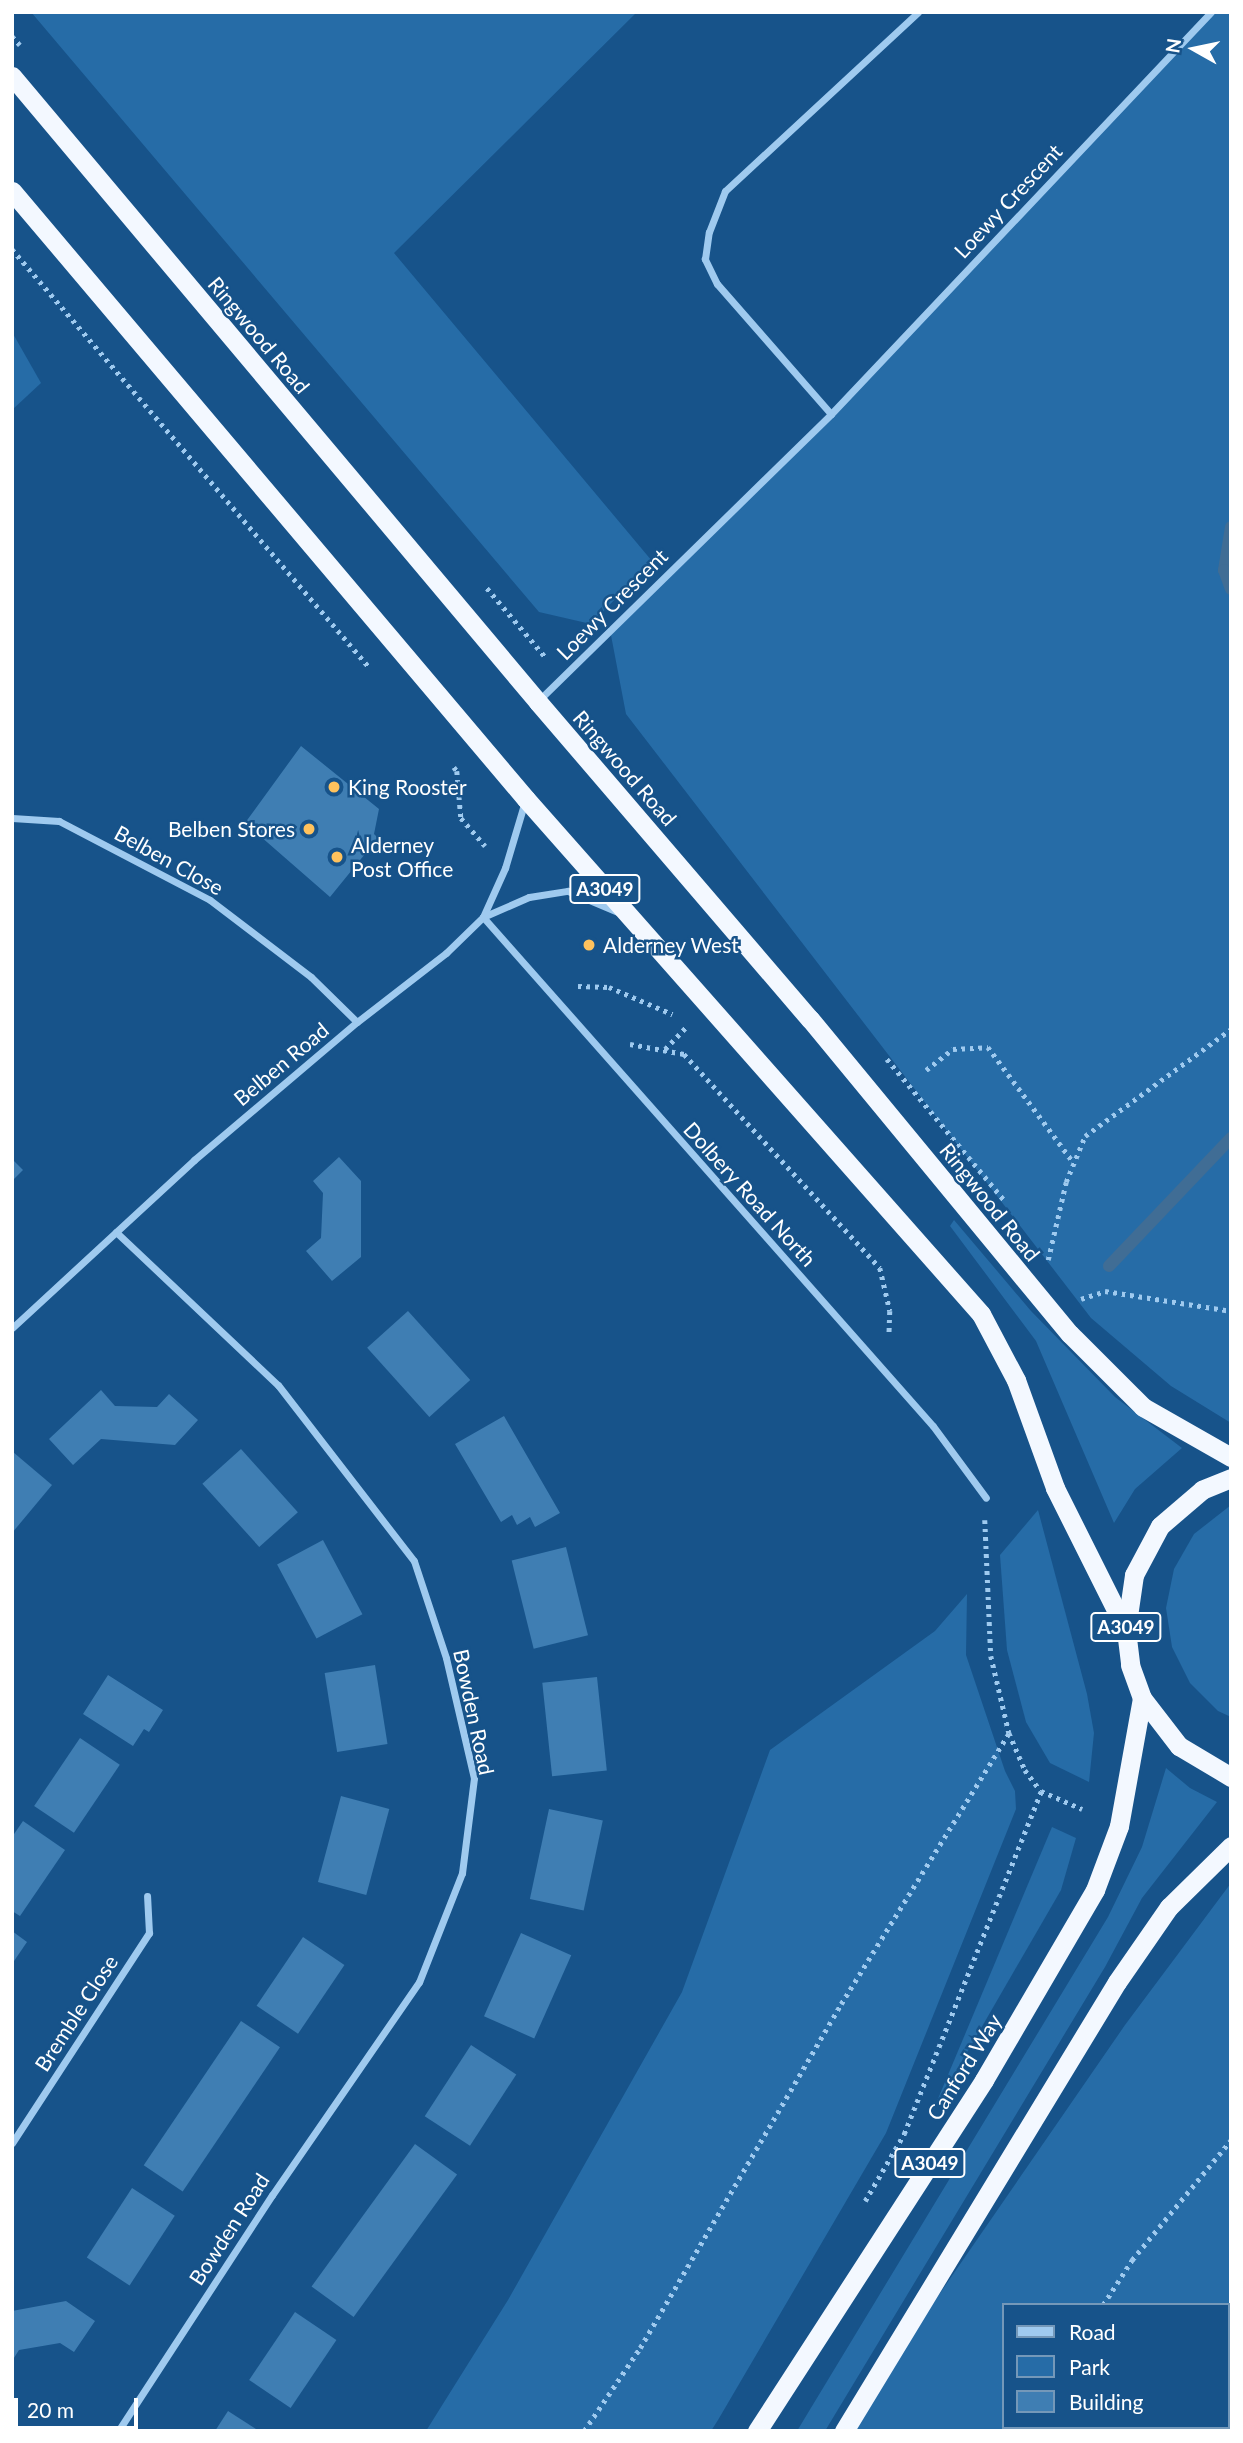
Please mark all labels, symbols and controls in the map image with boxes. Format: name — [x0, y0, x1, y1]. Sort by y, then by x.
north arrow — [1159, 14, 1229, 84]
text: N — [1160, 37, 1185, 55]
street label: Loewy Crescent — [949, 139, 1067, 263]
street label: Ringwood Road — [203, 272, 315, 398]
street label: Loewy Crescent — [551, 543, 673, 665]
street label: Ringwood Road — [568, 705, 682, 831]
place label: King Rooster — [348, 774, 467, 800]
marker: King Rooster — [326, 779, 342, 795]
place label: Belben Stores — [168, 816, 295, 842]
street label: Belben Close — [110, 820, 228, 900]
marker: Belben Stores — [301, 821, 317, 837]
place label: Alderney Post Office — [351, 832, 453, 882]
marker: Alderney Post Office — [329, 849, 345, 865]
road number: A3049 — [568, 874, 642, 904]
place label: Alderney West — [603, 932, 740, 958]
marker: Alderney West — [581, 937, 597, 953]
street label: Belben Road — [228, 1017, 334, 1111]
street label: Dolbery Road North — [678, 1117, 822, 1271]
street label: Ringwood Road — [935, 1138, 1045, 1266]
road number: A3049 — [1089, 1611, 1163, 1642]
street label: Bowden Road — [448, 1647, 500, 1777]
street label: Bremble Close — [29, 1950, 123, 2076]
street label: Canford Way — [921, 2009, 1007, 2125]
road number: A3049 — [893, 2148, 967, 2178]
street label: Bowden Road — [184, 2168, 274, 2290]
legend — [1002, 2303, 1229, 2429]
text: Road — [1069, 2319, 1116, 2344]
text: Park — [1069, 2354, 1110, 2379]
scale bar — [18, 2384, 142, 2428]
text: Building — [1069, 2389, 1144, 2414]
text: 20 m — [27, 2397, 74, 2422]

